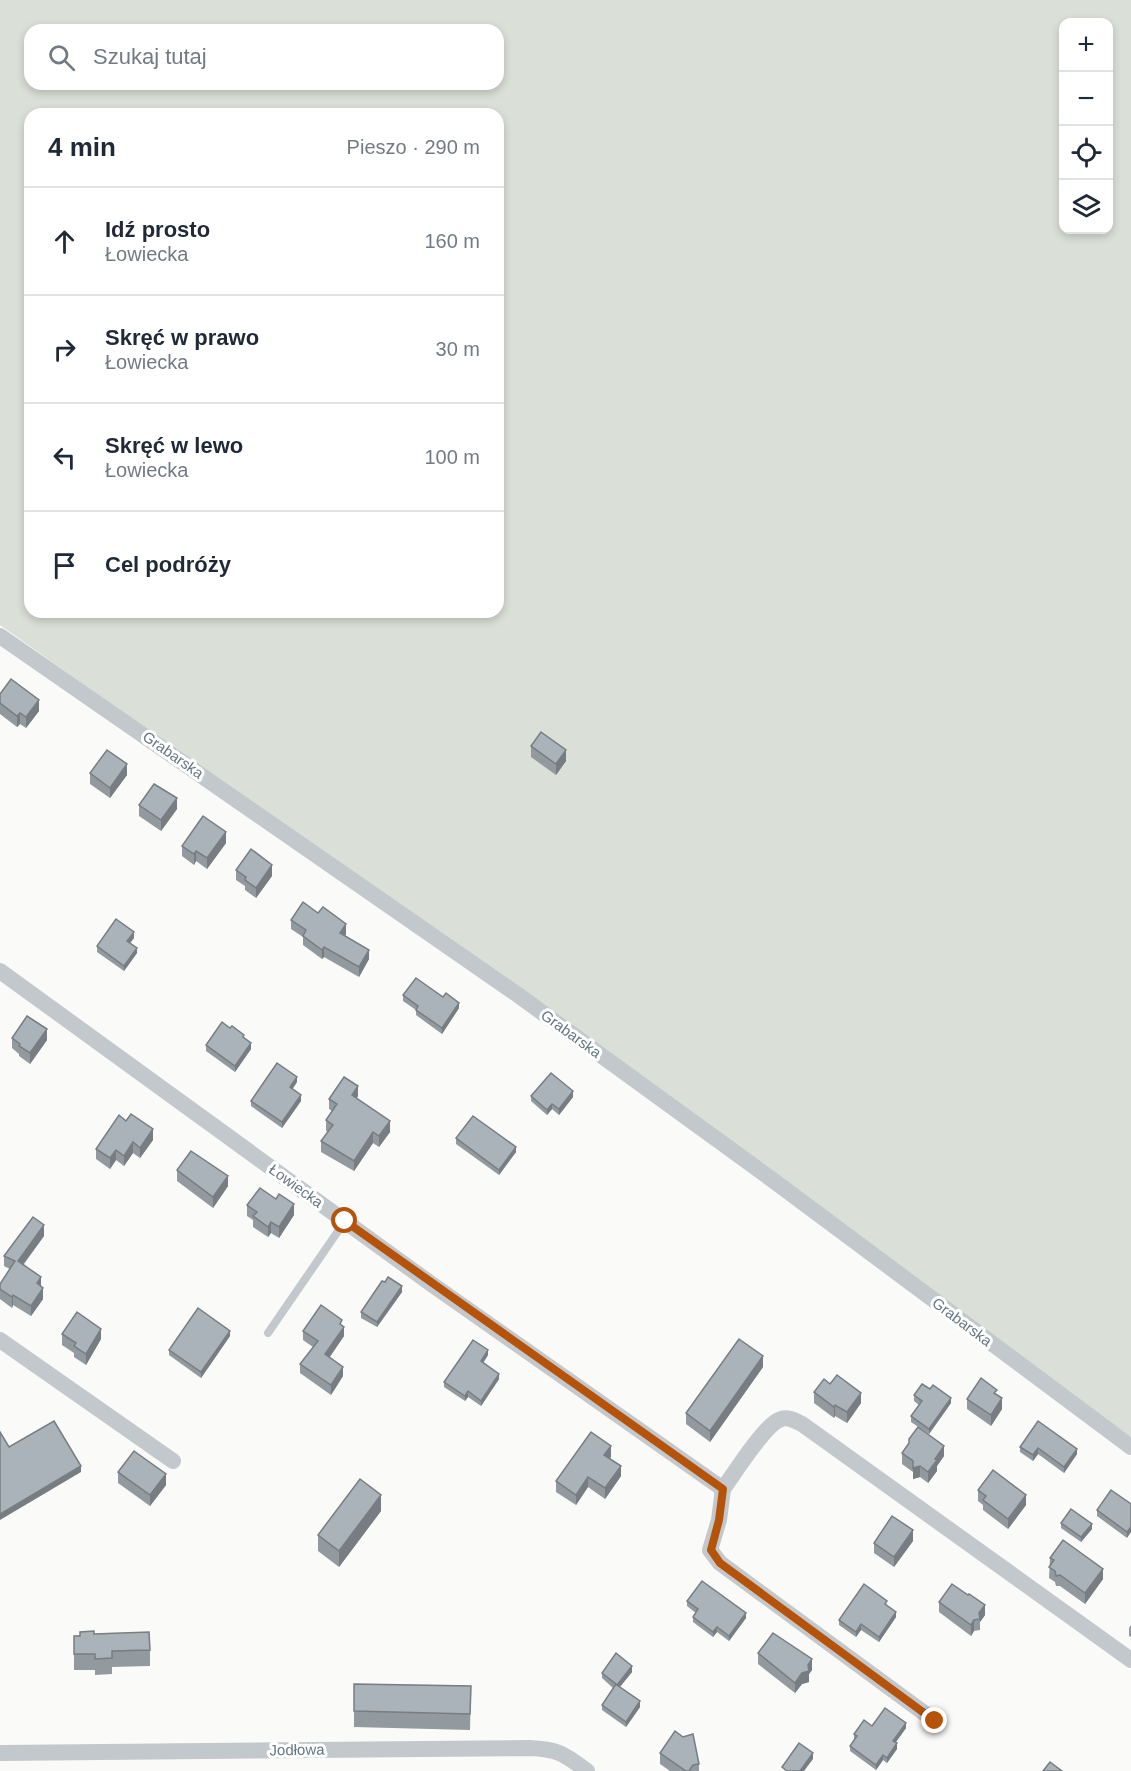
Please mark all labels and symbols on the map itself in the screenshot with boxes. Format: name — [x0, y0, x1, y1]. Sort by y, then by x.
street label: Grabarska — [140, 728, 207, 782]
street label: Grabarska — [538, 1006, 605, 1061]
street label: Łowiecka — [266, 1160, 327, 1211]
route start — [331, 1207, 357, 1233]
street label: Grabarska — [929, 1294, 996, 1350]
route end — [921, 1707, 947, 1733]
street label: Jodłowa — [269, 1741, 325, 1758]

